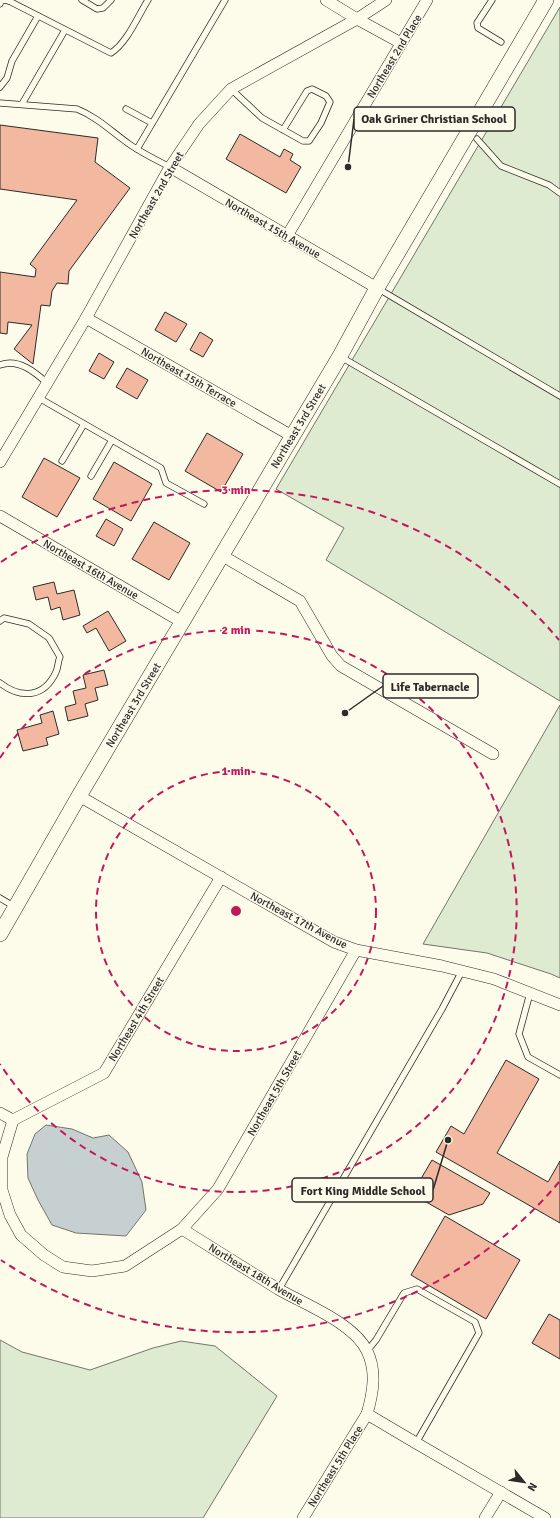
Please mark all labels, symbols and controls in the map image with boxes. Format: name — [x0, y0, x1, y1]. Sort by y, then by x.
street label: Northeast 2nd Place — [364, 12, 425, 100]
callout: Oak Griner Christian School — [354, 107, 515, 131]
text: Oak Griner Christian School — [361, 112, 507, 127]
street label: Northeast 2nd Street — [126, 149, 187, 241]
street label: Northeast 15th Avenue — [223, 196, 323, 261]
street label: Northeast 15th Terrace — [139, 345, 239, 410]
street label: Northeast 3rd Street — [268, 382, 329, 471]
text: 3 min — [222, 483, 251, 498]
street label: Northeast 16th Avenue — [41, 537, 141, 602]
text: 2 min — [222, 623, 251, 638]
street label: Northeast 3rd Street — [103, 661, 164, 750]
callout: Life Tabernacle — [383, 674, 478, 698]
text: Life Tabernacle — [390, 680, 470, 695]
text: 1 min — [222, 764, 251, 779]
street label: Northeast 17th Avenue — [248, 889, 350, 952]
centre of rings — [229, 904, 243, 918]
street label: Northeast 4th Street — [106, 974, 167, 1064]
street label: Northeast 5th Street — [245, 1048, 304, 1138]
callout: Fort King Middle School — [292, 1178, 433, 1202]
text: Fort King Middle School — [300, 1184, 426, 1199]
street label: Northeast 18th Avenue — [206, 1241, 305, 1308]
street label: Northeast 5th Place — [305, 1423, 366, 1509]
north arrow — [504, 1462, 544, 1502]
text: N — [525, 1480, 540, 1493]

